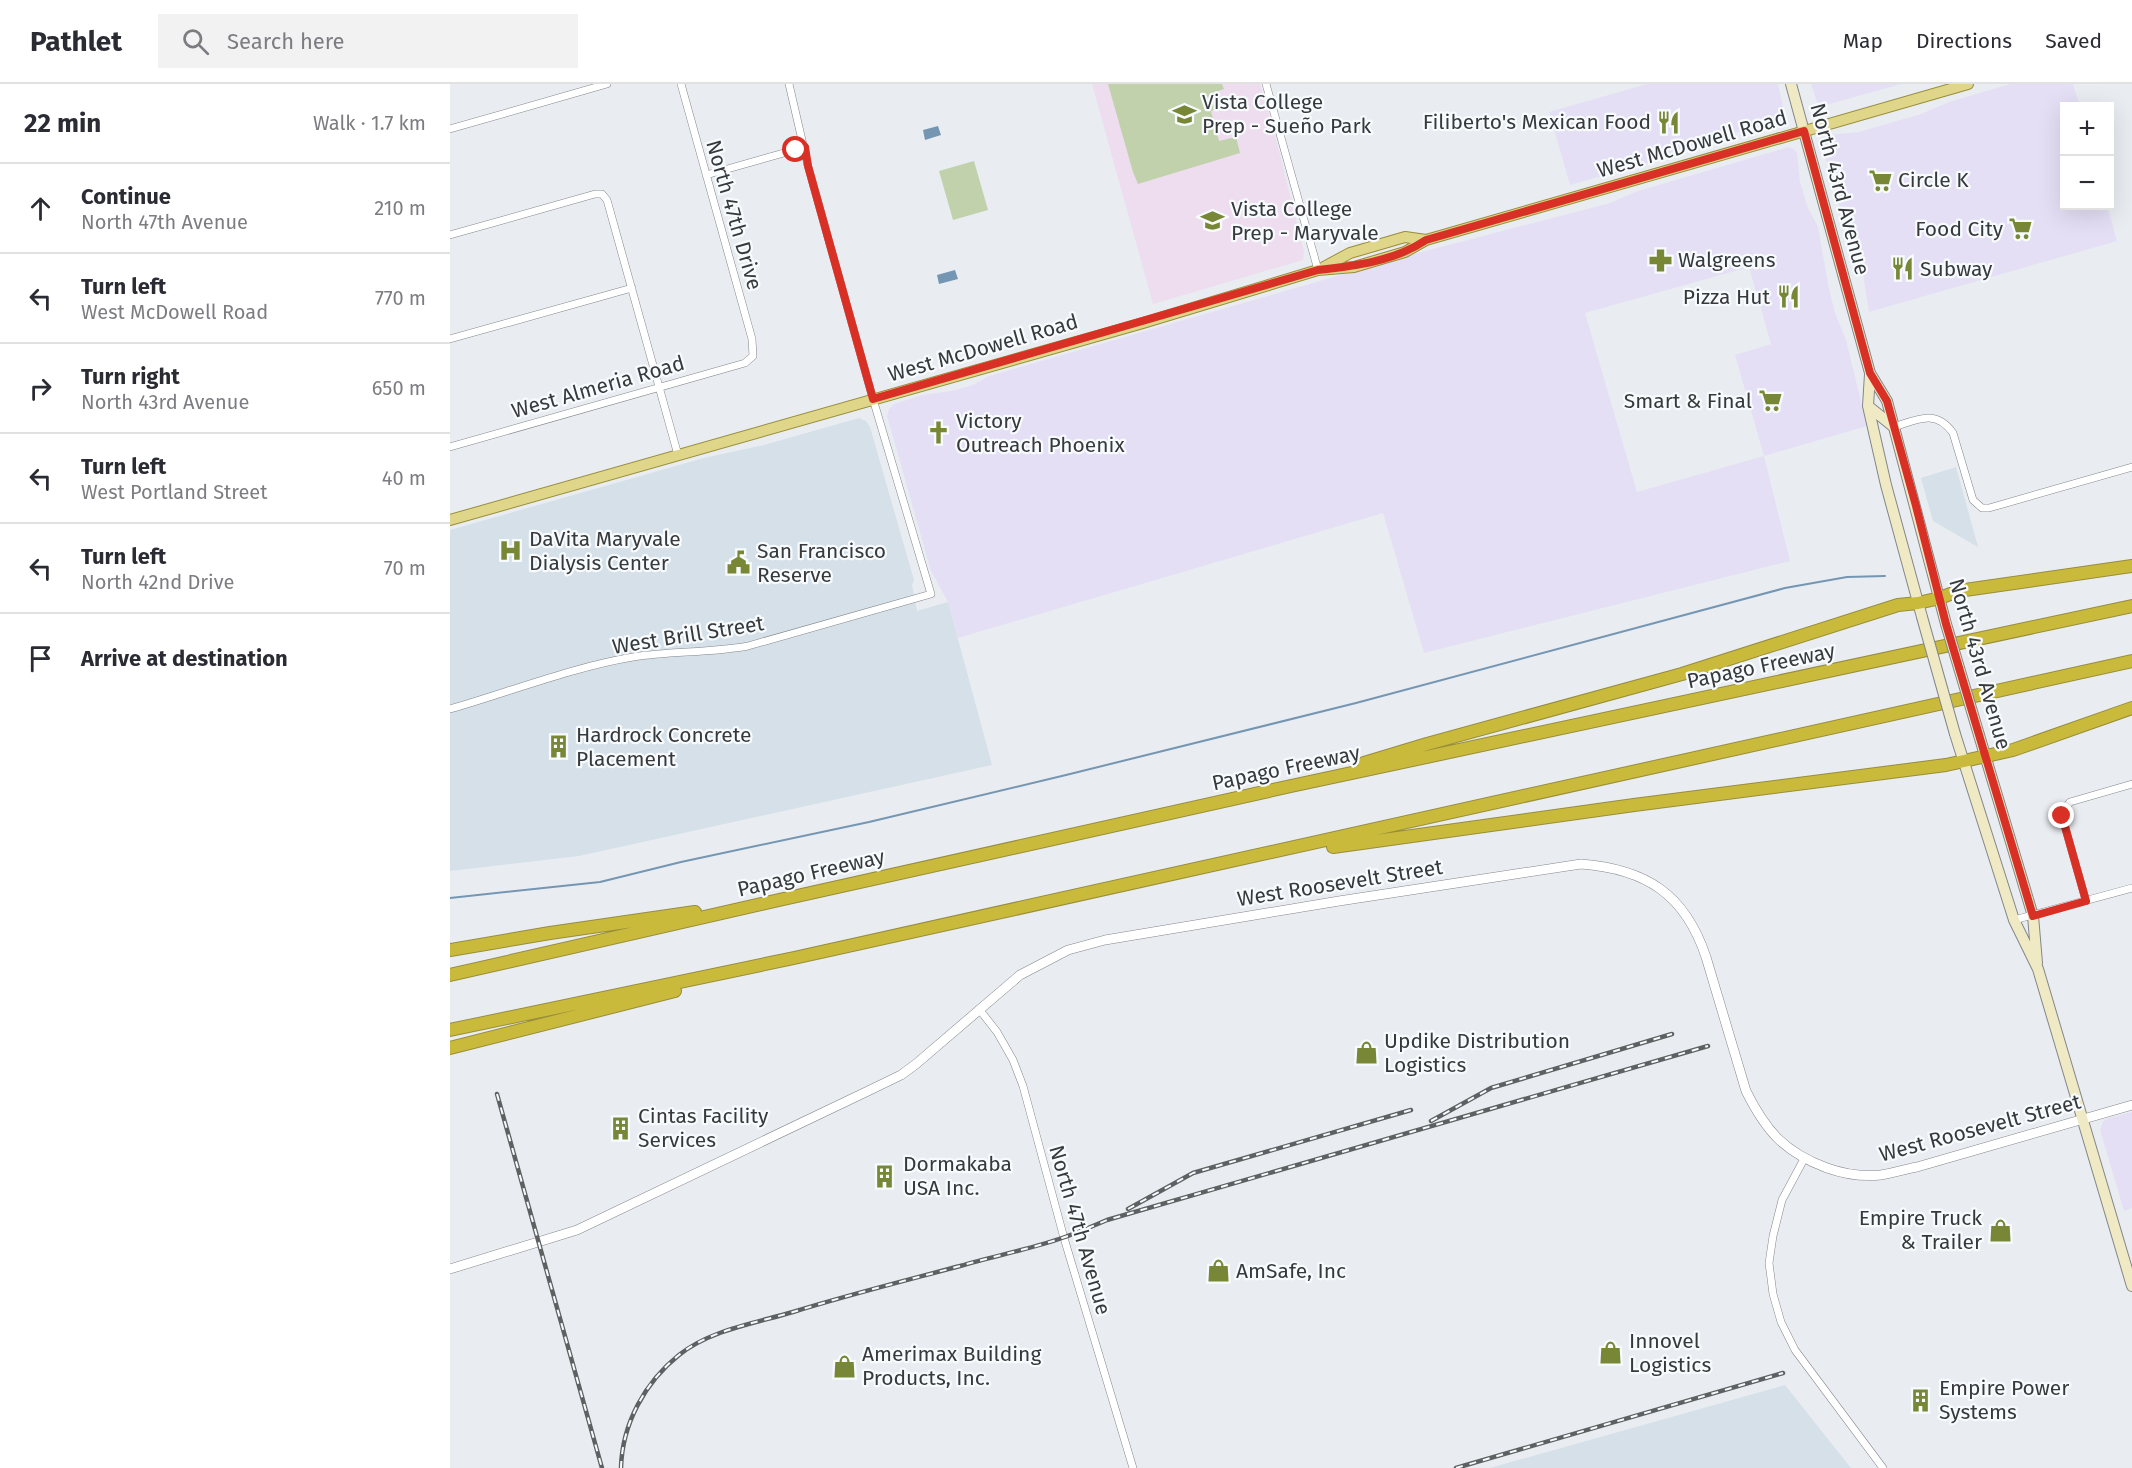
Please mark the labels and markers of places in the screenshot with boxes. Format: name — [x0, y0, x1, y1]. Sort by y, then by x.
place label: Vista College Prep - Sueño Park — [1202, 89, 1372, 139]
school or university icon: Vista College Prep - Sueño Park — [1171, 101, 1197, 127]
place label: Filiberto's Mexican Food — [1423, 109, 1651, 135]
restaurant icon: Filiberto's Mexican Food — [1656, 109, 1682, 135]
supermarket icon: Circle K — [1867, 167, 1893, 193]
place label: Circle K — [1898, 167, 1969, 193]
place label: Vista College Prep - Maryvale — [1231, 196, 1379, 246]
school or university icon: Vista College Prep - Maryvale — [1200, 208, 1226, 234]
place label: Food City — [1915, 216, 2004, 242]
supermarket icon: Food City — [2008, 216, 2034, 242]
pharmacy icon: Walgreens — [1647, 247, 1673, 273]
place label: Walgreens — [1678, 247, 1776, 273]
restaurant icon: Subway — [1889, 256, 1915, 282]
place label: Subway — [1920, 256, 1993, 282]
place label: Pizza Hut — [1683, 284, 1770, 310]
restaurant icon: Pizza Hut — [1775, 284, 1801, 310]
place label: Smart & Final — [1624, 388, 1752, 414]
supermarket icon: Smart & Final — [1757, 388, 1783, 414]
place label: Victory Outreach Phoenix — [956, 408, 1125, 458]
church icon: Victory Outreach Phoenix — [925, 420, 951, 446]
place label: DaVita Maryvale Dialysis Center — [529, 526, 681, 576]
hospital icon: DaVita Maryvale Dialysis Center — [498, 538, 524, 564]
place label: San Francisco Reserve — [757, 538, 886, 588]
public building icon: San Francisco Reserve — [726, 550, 752, 576]
place label: Hardrock Concrete Placement — [576, 722, 751, 772]
building icon: Hardrock Concrete Placement — [545, 734, 571, 760]
place label: Updike Distribution Logistics — [1384, 1028, 1570, 1078]
shop icon: Updike Distribution Logistics — [1353, 1040, 1379, 1066]
place label: Cintas Facility Services — [638, 1103, 769, 1153]
building icon: Cintas Facility Services — [607, 1115, 633, 1141]
place label: Dormakaba USA Inc. — [903, 1151, 1012, 1201]
building icon: Dormakaba USA Inc. — [872, 1163, 898, 1189]
place label: Empire Truck & Trailer — [1859, 1205, 1982, 1255]
shop icon: Empire Truck & Trailer — [1987, 1217, 2013, 1243]
shop icon: AmSafe, Inc — [1205, 1258, 1231, 1284]
place label: AmSafe, Inc — [1236, 1258, 1346, 1284]
place label: Innovel Logistics — [1629, 1328, 1711, 1378]
shop icon: Innovel Logistics — [1598, 1340, 1624, 1366]
place label: Amerimax Building Products, Inc. — [862, 1341, 1041, 1391]
shop icon: Amerimax Building Products, Inc. — [831, 1353, 857, 1379]
place label: Empire Power Systems — [1939, 1375, 2069, 1425]
building icon: Empire Power Systems — [1908, 1387, 1934, 1413]

